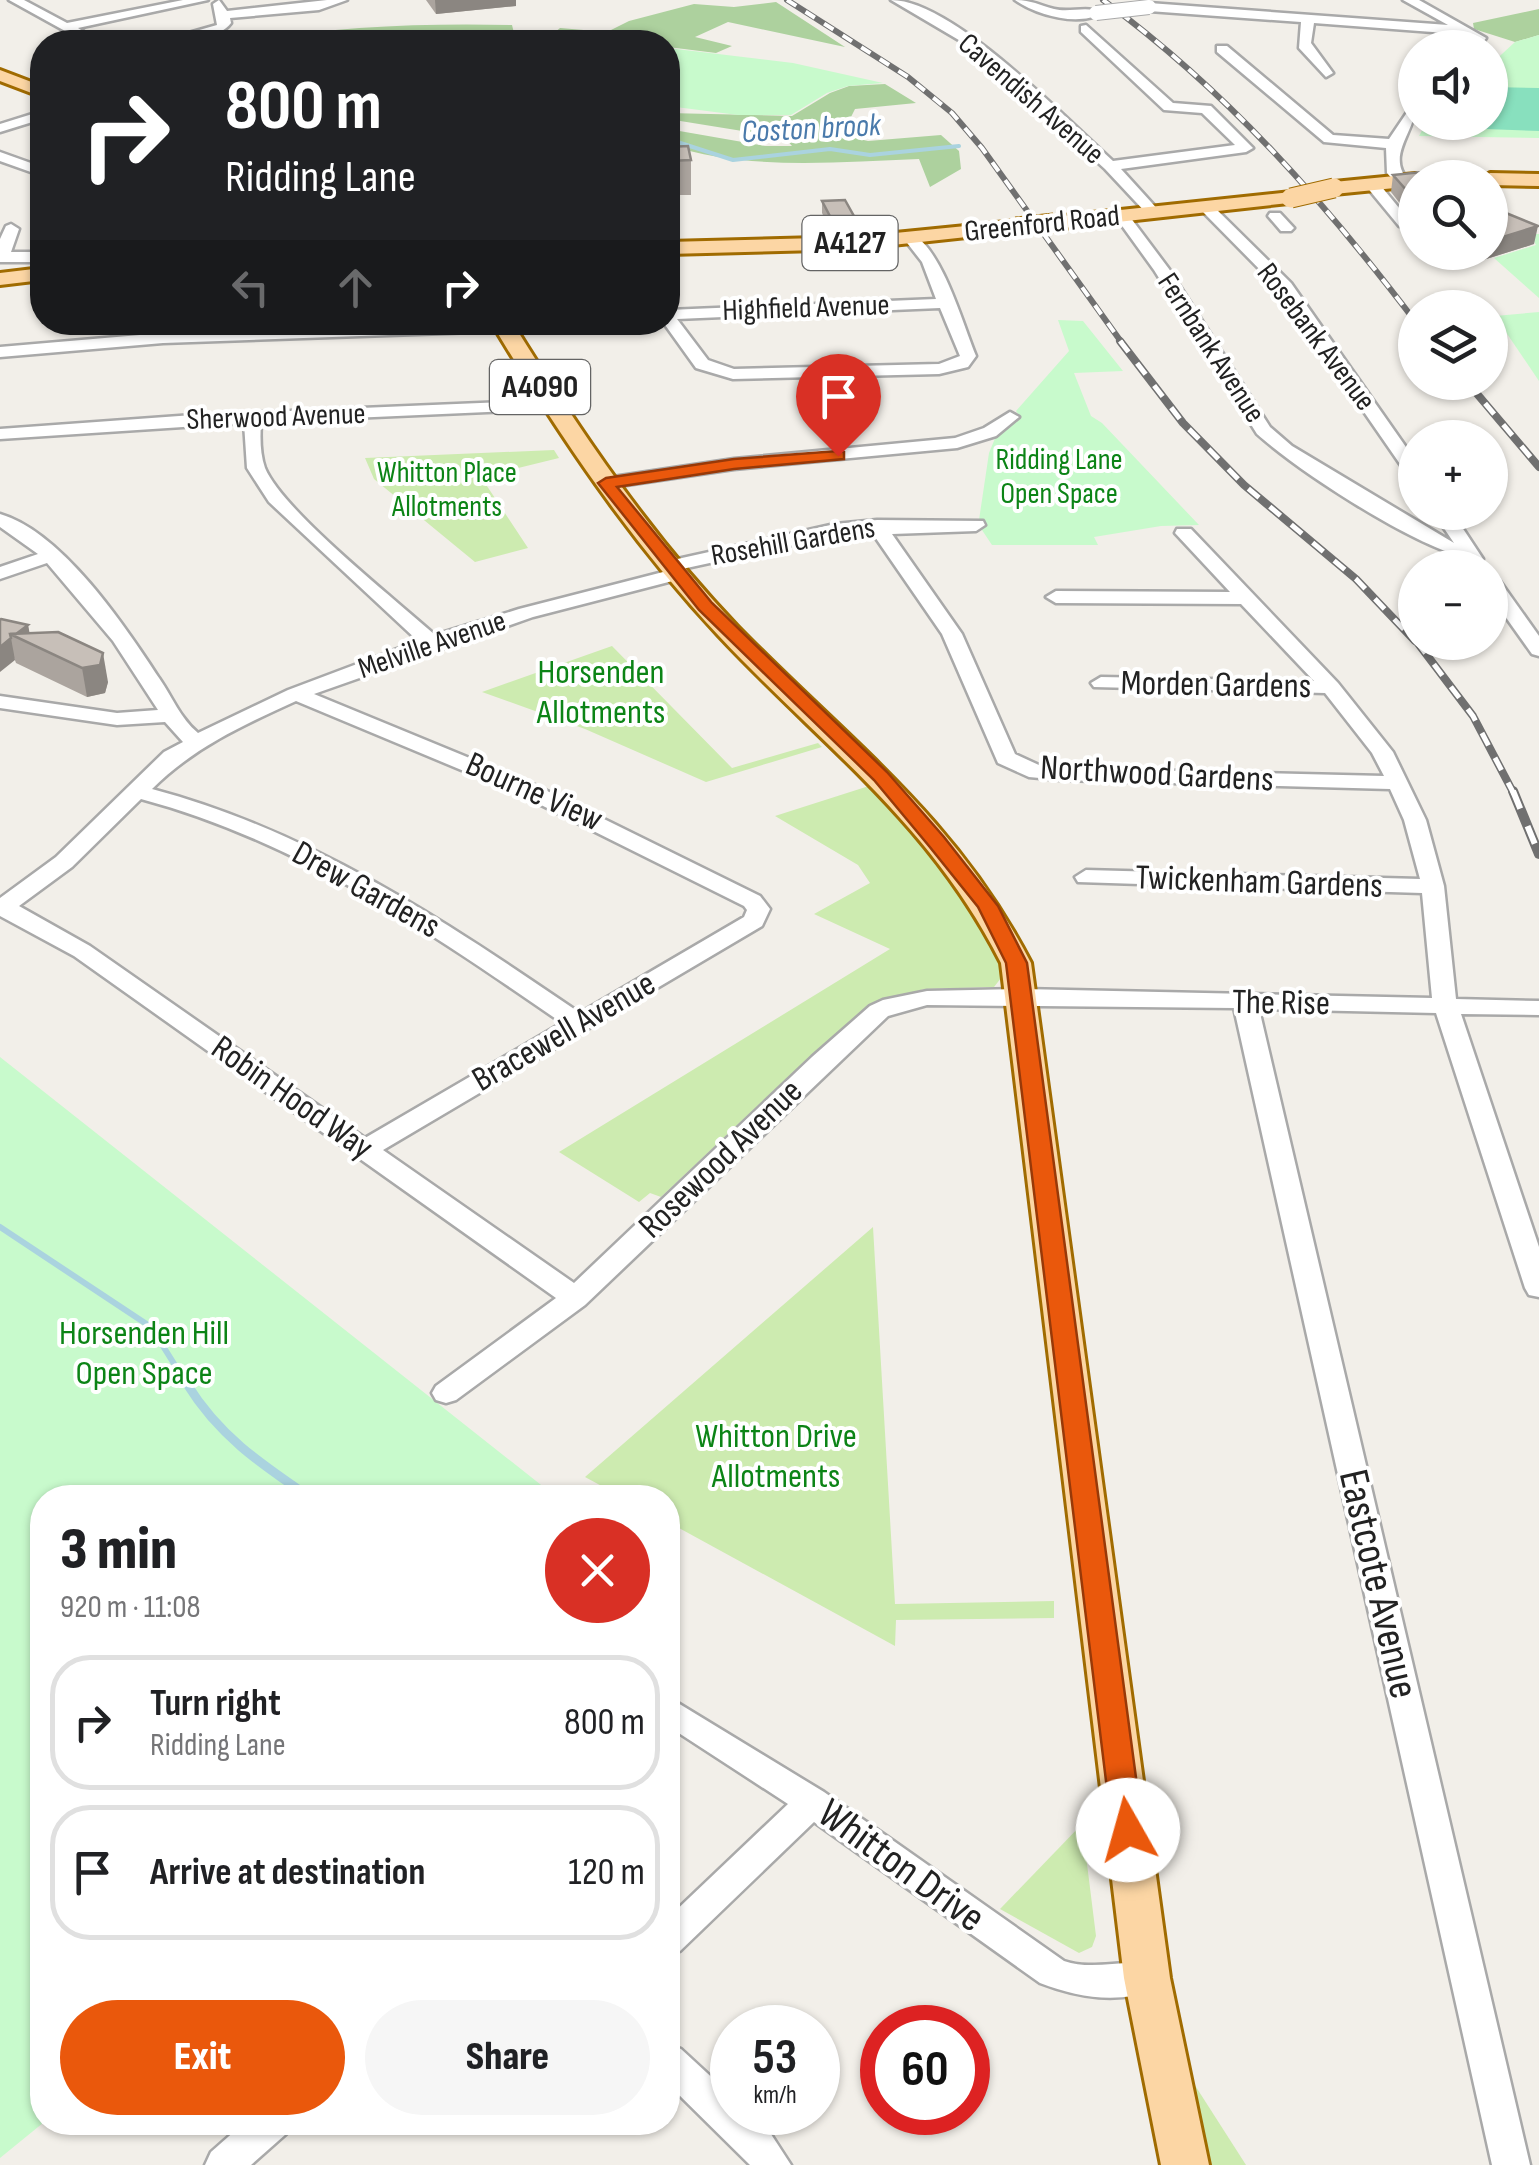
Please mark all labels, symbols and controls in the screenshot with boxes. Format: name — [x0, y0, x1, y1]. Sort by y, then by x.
street label: Cavendish Avenue — [951, 26, 1111, 172]
map controls — [1398, 30, 1508, 660]
button: sound — [1398, 30, 1508, 140]
text: 800 m — [225, 65, 382, 149]
icon: right — [60, 70, 190, 200]
water label: Coston brook — [740, 106, 883, 152]
text: Ridding Lane — [225, 150, 416, 205]
button: search — [1398, 160, 1508, 270]
street label: Greenford Road — [963, 198, 1121, 250]
road number: A4127 — [802, 216, 898, 270]
street label: Rosebank Avenue — [1249, 256, 1383, 418]
icon: left — [223, 260, 278, 315]
icon: ahead — [328, 260, 383, 315]
icon: right — [433, 260, 488, 315]
street label: Fernbank Avenue — [1149, 267, 1273, 429]
street label: Highfield Avenue — [722, 287, 890, 329]
button: layers — [1398, 290, 1508, 400]
pin — [796, 354, 881, 457]
road number: A4090 — [490, 360, 590, 414]
icon: arrive — [811, 369, 866, 424]
street label: Sherwood Avenue — [186, 396, 366, 438]
button: + — [1398, 420, 1508, 530]
park label: Ridding Lane Open Space — [995, 442, 1123, 512]
park label: Whitton Place Allotments — [377, 455, 517, 525]
street label: Rosehill Gardens — [708, 510, 878, 574]
button: − — [1398, 550, 1508, 660]
street label: Melville Avenue — [353, 603, 511, 687]
park label: Horsenden Allotments — [536, 651, 665, 734]
street label: Morden Gardens — [1120, 662, 1312, 708]
street label: Bourne View — [459, 743, 609, 841]
street label: Northwood Gardens — [1039, 746, 1275, 802]
street label: Drew Gardens — [285, 832, 447, 948]
street label: Twickenham Gardens — [1135, 856, 1383, 908]
street label: Bracewell Avenue — [465, 962, 663, 1102]
street label: The Rise — [1232, 981, 1330, 1025]
street label: Robin Hood Way — [203, 1027, 381, 1169]
street label: Rosewood Avenue — [630, 1070, 812, 1248]
park label: Horsenden Hill Open Space — [59, 1312, 229, 1395]
park label: Whitton Drive Allotments — [695, 1415, 857, 1498]
street label: Eastcote Avenue — [1327, 1465, 1429, 1703]
text: 3 min — [60, 1514, 177, 1586]
button: close — [545, 1518, 650, 1623]
text: 920 m · 11:08 — [60, 1588, 201, 1627]
text: Turn right — [150, 1681, 281, 1726]
icon: right — [65, 1695, 120, 1750]
text: 800 m — [564, 1700, 645, 1745]
text: Ridding Lane — [150, 1726, 286, 1765]
position arrow — [1076, 1778, 1180, 1882]
street label: Whitton Drive — [808, 1788, 994, 1944]
icon: arrive — [65, 1845, 120, 1900]
text: Arrive at destination — [150, 1850, 425, 1895]
text: 120 m — [568, 1850, 645, 1895]
button: Exit — [60, 2000, 345, 2115]
button: Share — [365, 2000, 650, 2115]
speed limit sign: 60 — [860, 2005, 990, 2135]
text: 53 — [753, 2028, 797, 2088]
text: km/h — [753, 2080, 797, 2111]

